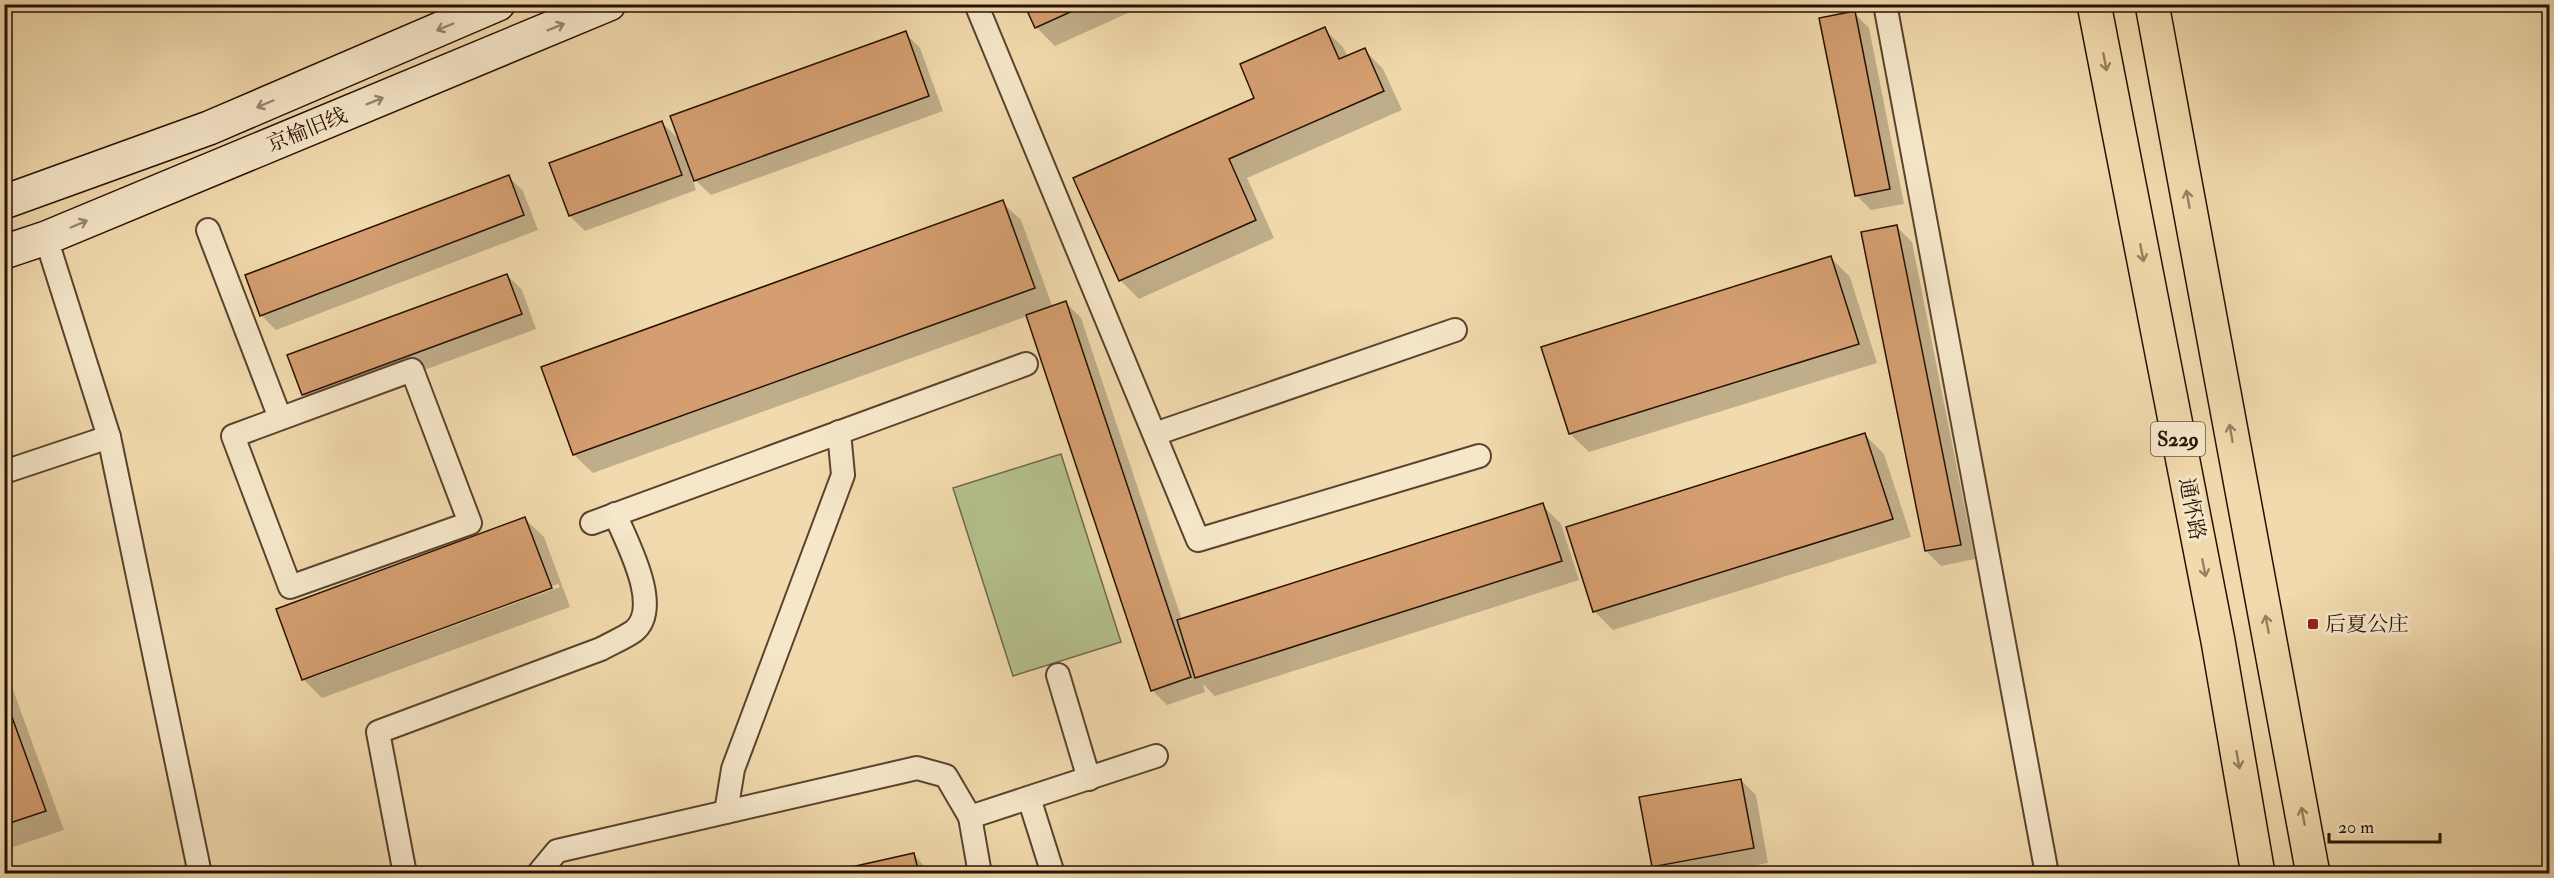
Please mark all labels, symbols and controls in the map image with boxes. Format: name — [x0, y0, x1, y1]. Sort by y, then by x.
one-way arrow — [546, 21, 564, 32]
one-way arrow — [436, 22, 454, 34]
one-way arrow — [2100, 52, 2111, 71]
one-way arrow — [366, 95, 384, 106]
one-way arrow — [257, 99, 275, 110]
street label: 京榆旧线 — [263, 102, 351, 158]
one-way arrow — [2182, 190, 2193, 210]
one-way arrow — [69, 218, 88, 229]
one-way arrow — [2137, 243, 2148, 263]
road number: S229 — [2151, 422, 2205, 456]
one-way arrow — [2226, 423, 2237, 443]
street label: 通怀路 — [2173, 476, 2211, 542]
one-way arrow — [2199, 558, 2210, 578]
place label: 后夏公庄 — [2325, 611, 2409, 638]
one-way arrow — [2261, 615, 2272, 635]
marker: 后夏公庄 — [2306, 617, 2320, 631]
one-way arrow — [2233, 750, 2244, 770]
scale bar — [2329, 806, 2440, 844]
one-way arrow — [2297, 807, 2308, 826]
text: 20 m — [2338, 816, 2374, 839]

